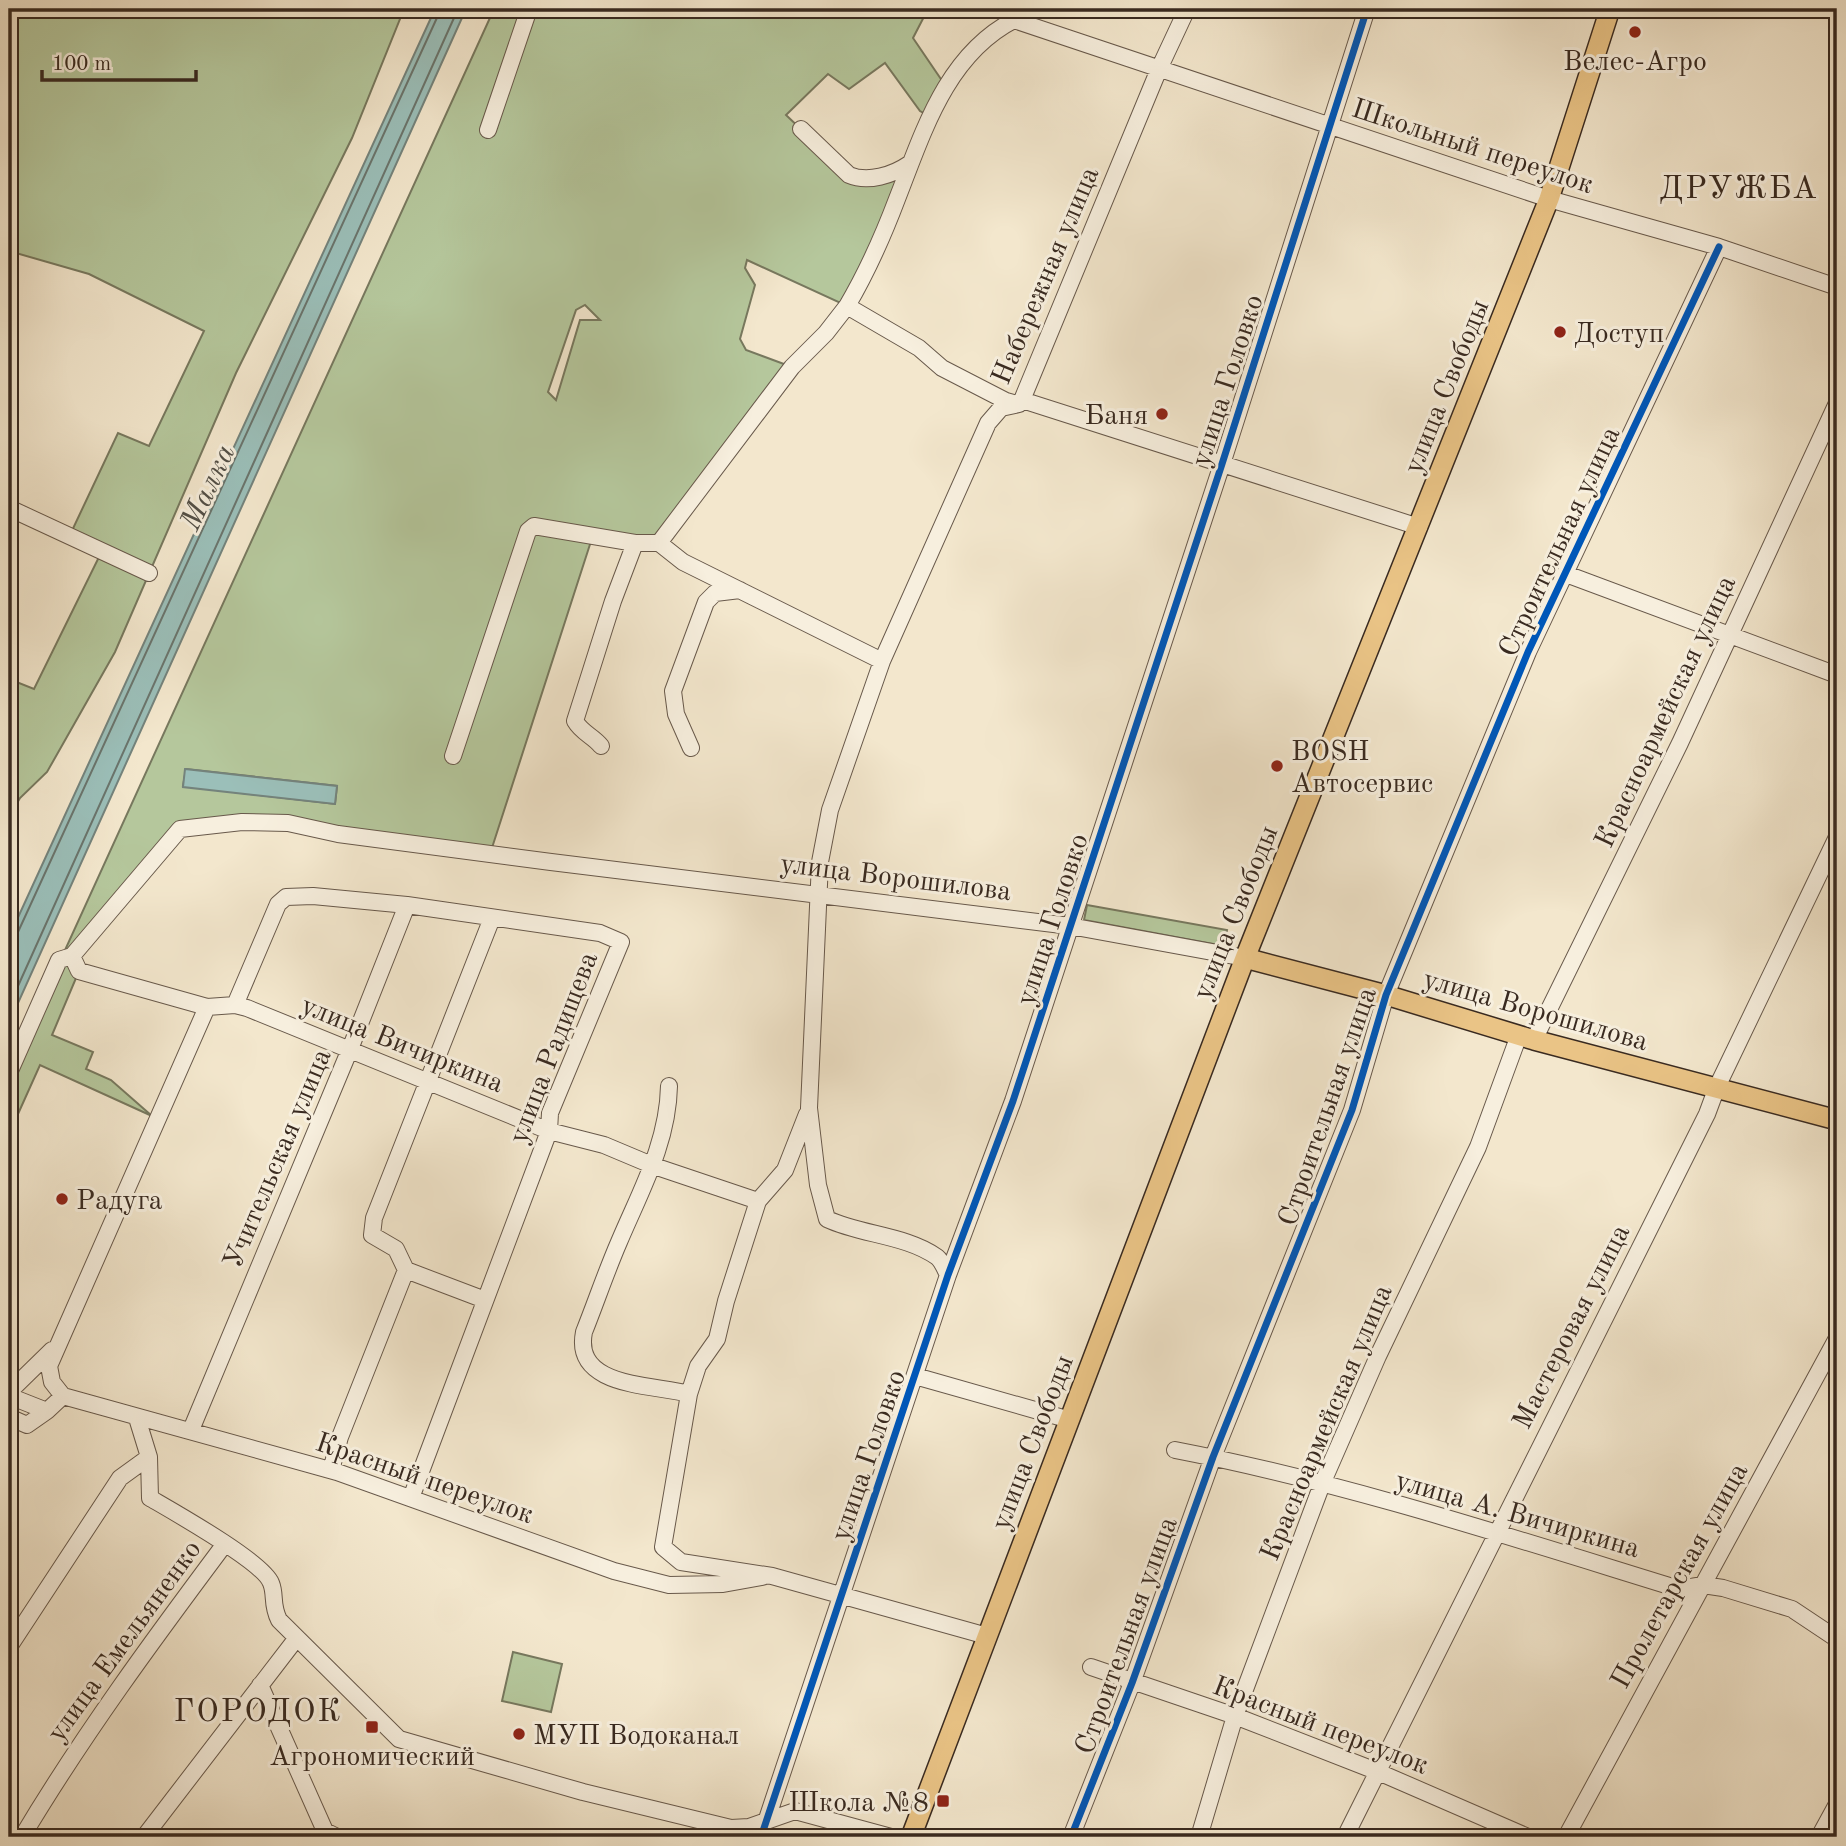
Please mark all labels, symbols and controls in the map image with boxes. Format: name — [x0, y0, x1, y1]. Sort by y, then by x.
marker: Велес-Агро — [1627, 24, 1643, 40]
scale bar — [42, 38, 196, 82]
place label: Велес-Агро — [1563, 49, 1707, 77]
text: 100 m — [52, 54, 111, 75]
street label: Школьный переулок — [1348, 96, 1596, 200]
street label: Набережная улица — [988, 163, 1105, 389]
district label: ДРУЖБА — [1659, 174, 1819, 206]
street label: улица Головко — [1188, 292, 1270, 470]
street label: улица Свободы — [1400, 296, 1495, 478]
place label: Доступ — [1574, 321, 1664, 349]
marker: Доступ — [1552, 324, 1568, 340]
place label: Баня — [1084, 403, 1148, 431]
marker: Баня — [1154, 406, 1170, 422]
street label: Строительная улица — [1495, 423, 1626, 662]
water label: Малка — [176, 440, 242, 536]
street label: Красноармейская улица — [1591, 572, 1742, 853]
place label: BOSH Автосервис — [1291, 739, 1433, 799]
marker: BOSH Автосервис — [1269, 758, 1285, 774]
street label: улица Свободы — [1189, 822, 1284, 1004]
street label: улица Головко — [1013, 831, 1095, 1009]
street label: улица Ворошилова — [778, 851, 1013, 907]
street label: улица Радищева — [505, 948, 604, 1148]
street label: улица Ворошилова — [1419, 966, 1651, 1057]
street label: Строительная улица — [1275, 984, 1383, 1230]
street label: улица Вичиркина — [297, 992, 507, 1099]
street label: Учительская улица — [220, 1045, 338, 1273]
place label: Радуга — [76, 1188, 163, 1216]
marker: Радуга — [54, 1191, 70, 1207]
street label: Мастеровая улица — [1509, 1220, 1636, 1434]
street label: Красноармейская улица — [1257, 1281, 1399, 1565]
street label: улица Свободы — [988, 1352, 1080, 1534]
street label: улица Головко — [827, 1367, 912, 1545]
street label: Красный переулок — [311, 1429, 537, 1530]
street label: Пролетарская улица — [1607, 1459, 1754, 1694]
street label: улица А. Вичиркина — [1392, 1468, 1643, 1564]
street label: Строительная улица — [1072, 1513, 1184, 1758]
street label: улица Емельяненко — [43, 1536, 208, 1747]
street label: Красный переулок — [1208, 1673, 1432, 1781]
district label: ГОРОДОК — [173, 1697, 343, 1729]
marker: Агрономический — [364, 1719, 380, 1735]
place label: МУП Водоканал — [533, 1723, 739, 1751]
marker: МУП Водоканал — [511, 1726, 527, 1742]
place label: Агрономический — [269, 1744, 475, 1772]
place label: Школа №8 — [788, 1790, 929, 1818]
marker: Школа №8 — [935, 1793, 951, 1809]

